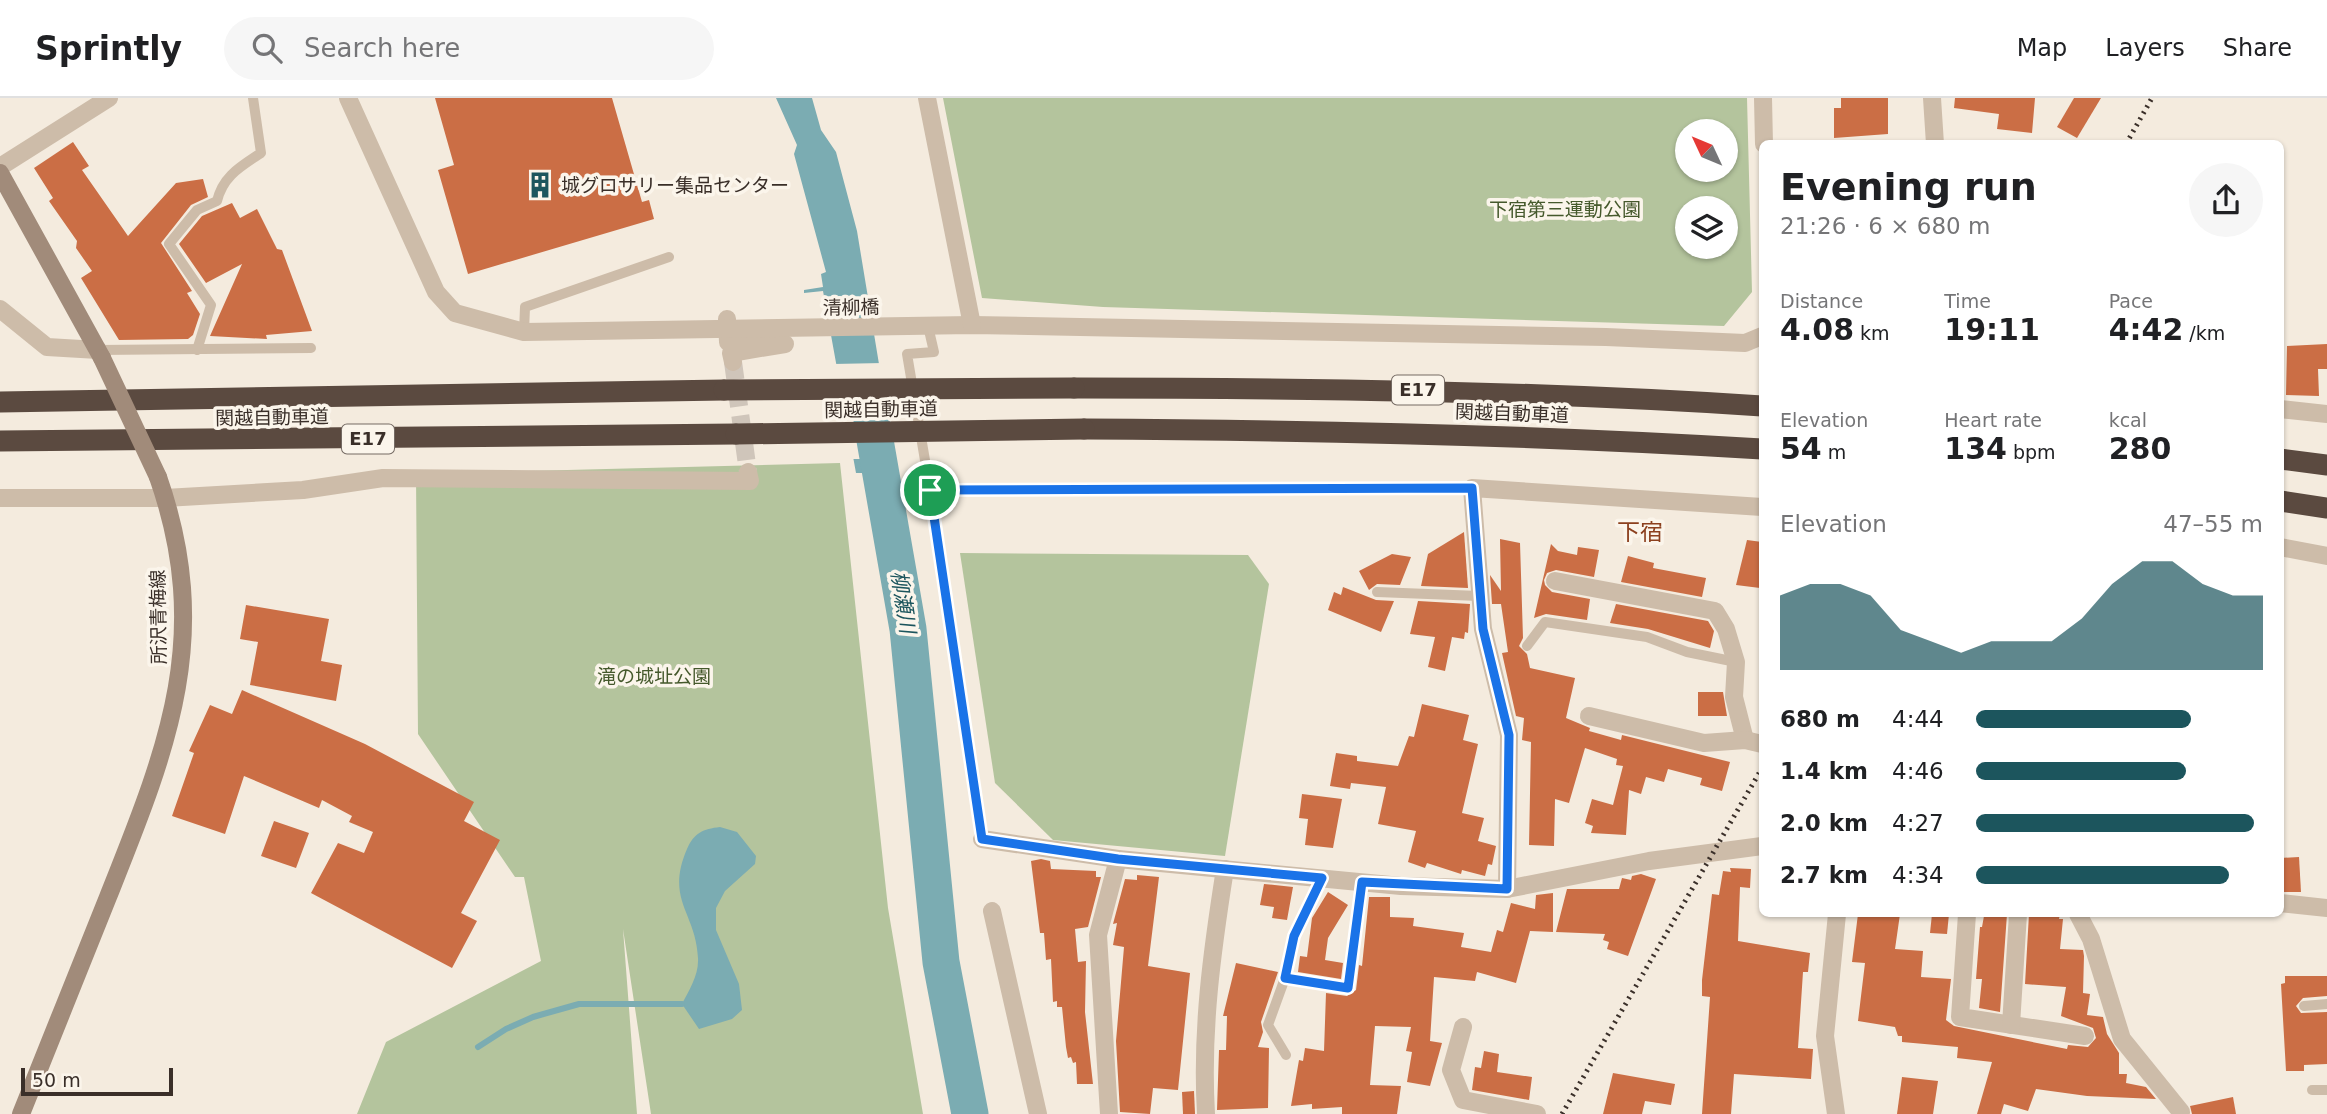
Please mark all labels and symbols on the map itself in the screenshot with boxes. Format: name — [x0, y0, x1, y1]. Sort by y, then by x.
north arrow — [1675, 119, 1738, 182]
building icon: 城グロサリー集品センター — [525, 170, 555, 200]
place label: 城グロサリー集品センター — [561, 174, 789, 196]
park label: 下宿第三運動公園 — [1489, 198, 1641, 220]
street label: 清柳橋 — [822, 296, 880, 318]
road number: E17 — [1392, 376, 1444, 404]
street label: 関越自動車道 — [824, 397, 938, 421]
street label: 関越自動車道 — [1455, 400, 1569, 426]
street label: 関越自動車道 — [215, 405, 329, 429]
road number: E17 — [342, 424, 394, 454]
pin — [900, 460, 960, 520]
district label: 下宿 — [1617, 519, 1663, 545]
street label: 所沢青梅線 — [146, 569, 170, 665]
water label: 柳瀬川 — [886, 569, 920, 637]
park label: 滝の城址公園 — [597, 665, 711, 687]
scale bar — [21, 1065, 173, 1097]

